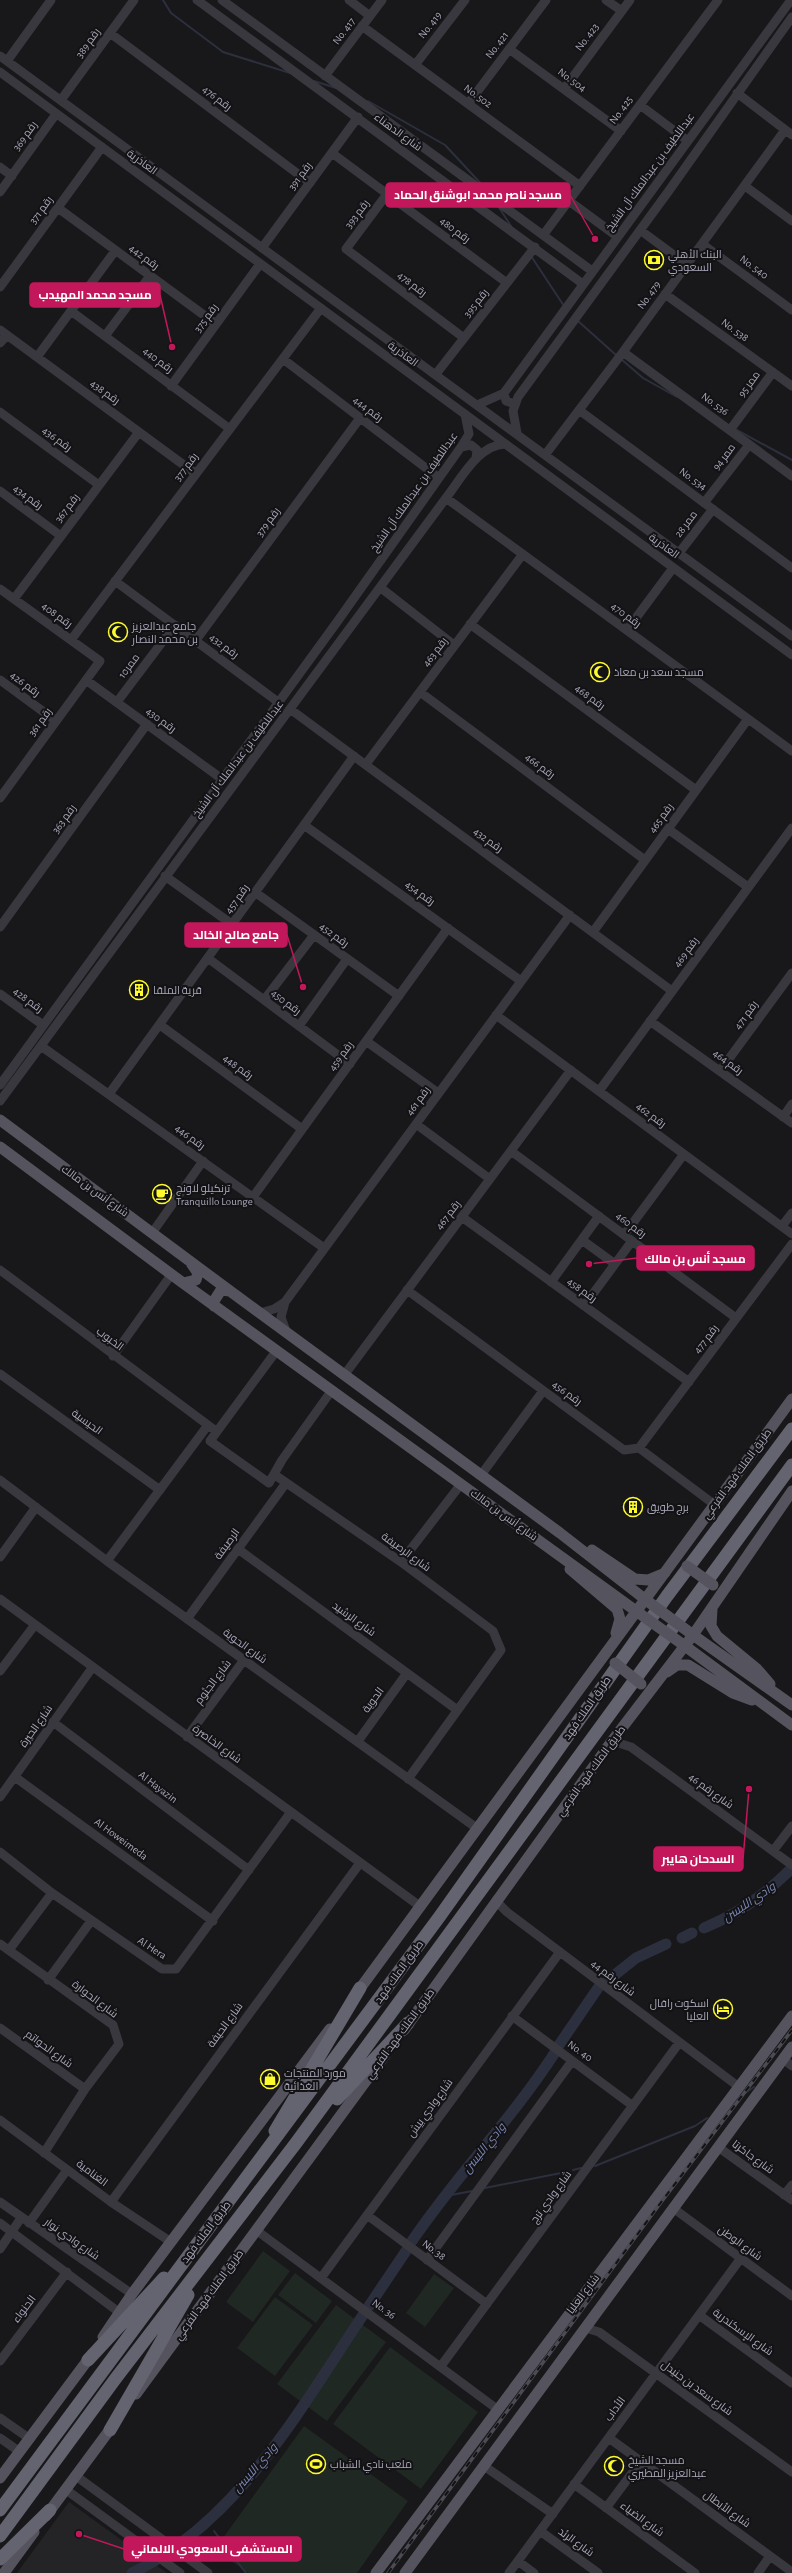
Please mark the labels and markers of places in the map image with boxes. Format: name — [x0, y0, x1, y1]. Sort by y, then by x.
callout: مسجد ناصر محمد ابوشنق الحماد — [386, 183, 570, 207]
bank icon: البنك الأهلي السعودي — [643, 249, 665, 271]
place label: البنك الأهلي السعودي — [668, 249, 722, 276]
callout: مسجد محمد المهيدب — [30, 283, 160, 307]
mosque icon: جامع عبدالعزيز بن محمد النصار — [107, 621, 129, 643]
place label: جامع عبدالعزيز بن محمد النصار — [131, 621, 198, 646]
mosque icon: مسجد سعد بن معاذ — [589, 661, 611, 683]
place label: مسجد سعد بن معاذ — [614, 667, 704, 679]
callout: جامع صالح الخالد — [185, 923, 287, 947]
building icon: قرية الملقا — [128, 979, 150, 1001]
place label: قرية الملقا — [153, 985, 202, 997]
cafe icon: ترنكيلو لاونج Tranquillo Lounge — [151, 1183, 173, 1205]
place label: ترنكيلو لاونج Tranquillo Lounge — [176, 1183, 253, 1207]
callout: مسجد أنس بن مالك — [637, 1246, 754, 1270]
building icon: برج طويق — [622, 1496, 644, 1518]
place label: برج طويق — [647, 1502, 689, 1515]
callout: السدحان هايبر — [654, 1847, 743, 1871]
place label: اسكوت رافال العليا — [650, 1998, 709, 2022]
hotel icon: اسكوت رافال العليا — [712, 1998, 734, 2020]
shop icon: مورد المنتجات الغذائية — [259, 2068, 281, 2090]
place label: مورد المنتجات الغذائية — [284, 2068, 346, 2092]
sports icon: ملعب نادي الشباب — [305, 2453, 327, 2475]
mosque icon: مسجد الشيخ عبدالعزيز المطيري — [603, 2455, 625, 2477]
place label: مسجد الشيخ عبدالعزيز المطيري — [628, 2455, 707, 2482]
place label: ملعب نادي الشباب — [330, 2459, 412, 2473]
callout: المستشفى السعودي الالماني — [124, 2537, 301, 2561]

